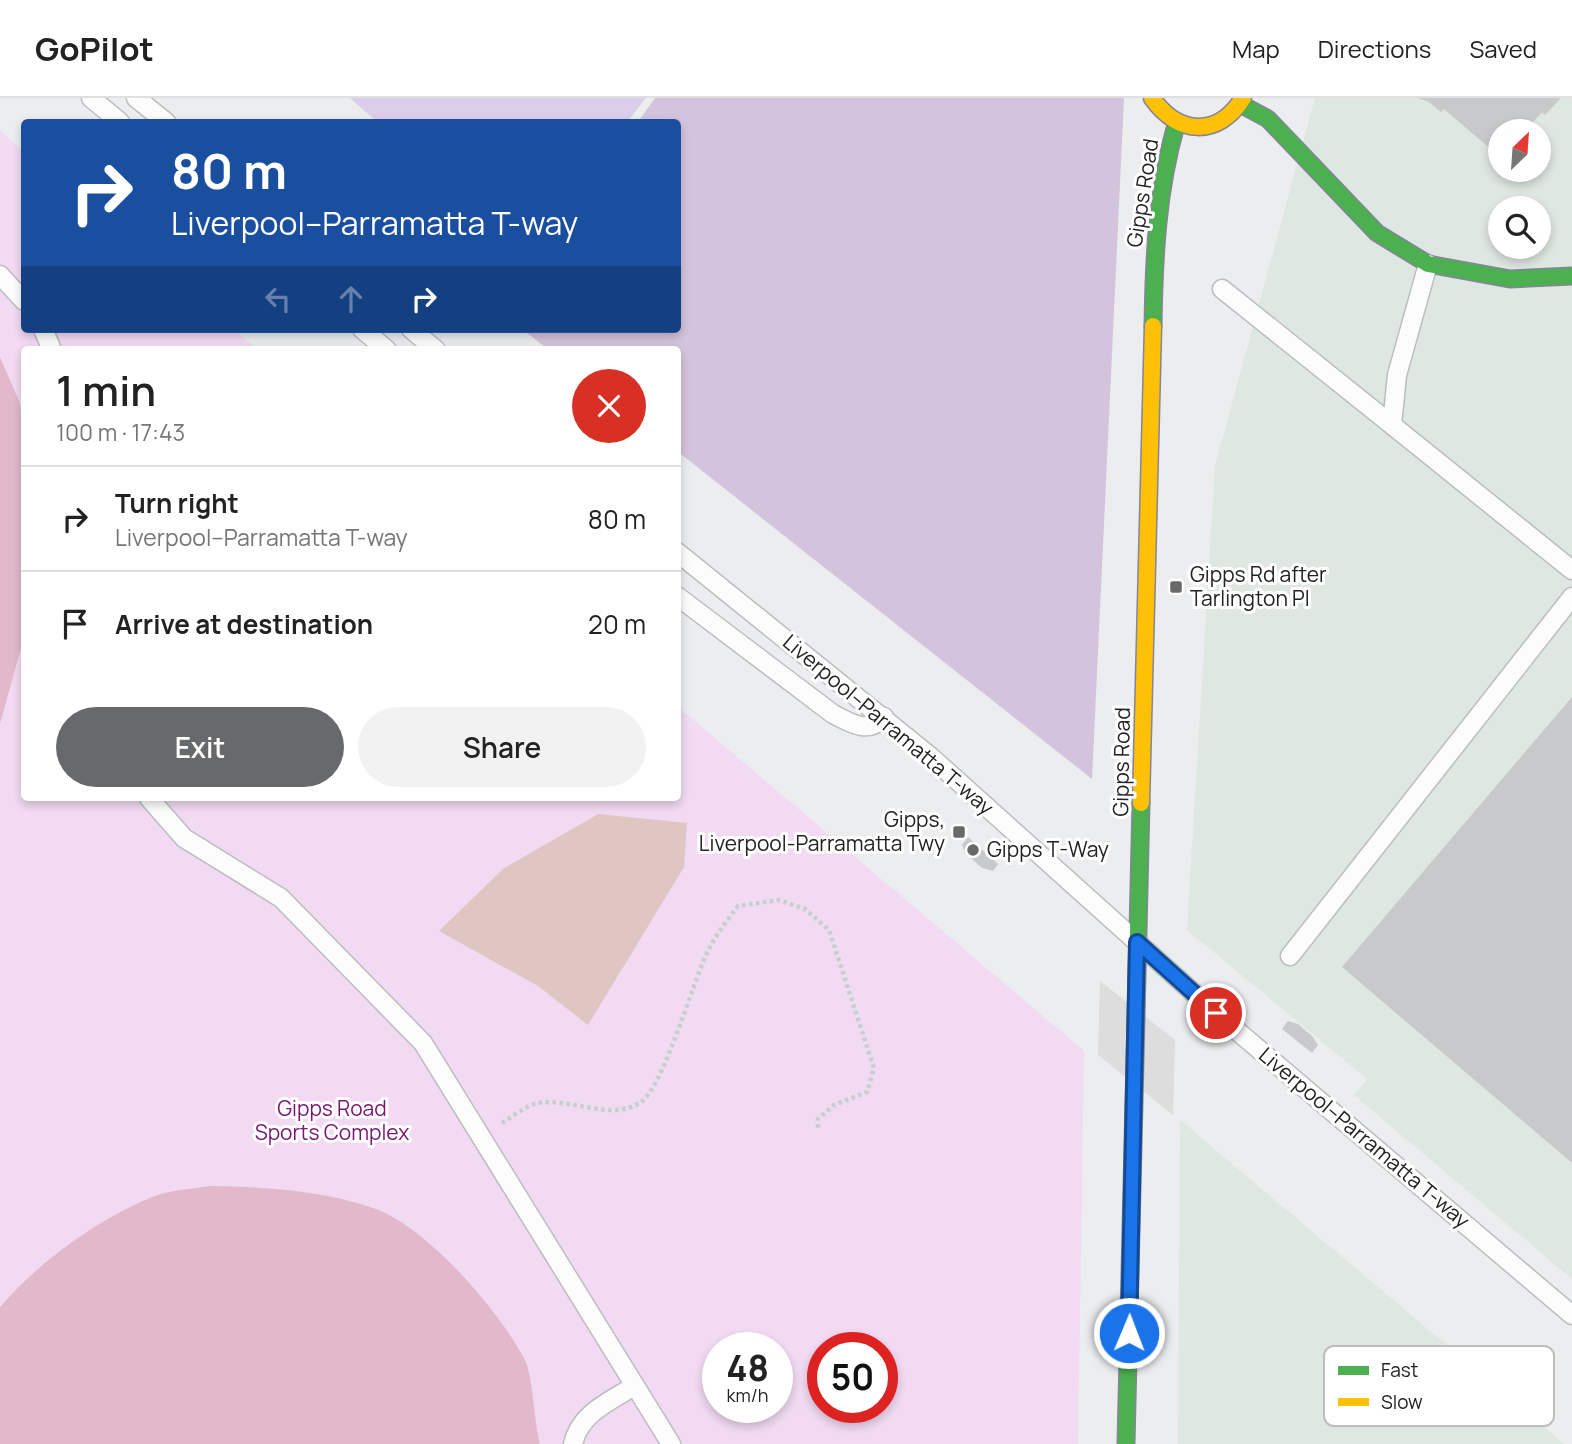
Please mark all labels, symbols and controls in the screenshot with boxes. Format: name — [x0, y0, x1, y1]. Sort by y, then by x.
text: GoPilot — [35, 26, 154, 71]
text: Map — [1232, 32, 1280, 65]
text: Directions — [1318, 32, 1431, 65]
text: Saved — [1469, 32, 1537, 65]
north arrow — [1488, 119, 1550, 182]
map controls — [1488, 119, 1551, 259]
text: 80 m — [171, 137, 287, 204]
street label: Gipps Road — [1120, 137, 1164, 249]
icon: right — [56, 147, 147, 238]
button: search — [1488, 196, 1551, 259]
text: Liverpool–Parramatta T-way — [171, 201, 578, 245]
icon: left — [259, 280, 297, 318]
icon: ahead — [332, 280, 370, 318]
icon: right — [405, 280, 443, 318]
text: 1 min — [56, 361, 156, 419]
button: close — [572, 369, 646, 443]
text: 100 m · 17:43 — [56, 416, 185, 448]
text: Turn right — [115, 485, 239, 521]
icon: right — [56, 500, 94, 538]
text: 80 m — [588, 501, 646, 537]
text: Liverpool–Parramatta T-way — [115, 521, 408, 553]
place label: Gipps Rd after Tarlington Pl — [1190, 560, 1327, 612]
marker: Gipps Rd after Tarlington Pl — [1168, 579, 1184, 595]
icon: arrive — [56, 605, 94, 643]
text: Arrive at destination — [115, 606, 373, 642]
text: 20 m — [588, 606, 646, 642]
street label: Liverpool–Parramatta T-way — [777, 628, 1000, 821]
button: Exit — [56, 707, 344, 787]
button: Share — [358, 707, 646, 787]
street label: Gipps Road — [1106, 707, 1136, 817]
place label: Gipps, Liverpool-Parramatta Twy — [699, 805, 945, 857]
marker: Gipps, Liverpool-Parramatta Twy — [951, 824, 967, 840]
place label: Gipps T-Way — [987, 835, 1109, 863]
marker: Gipps T-Way — [965, 842, 981, 858]
pin — [1186, 983, 1246, 1043]
icon: arrive — [1197, 994, 1235, 1032]
street label: Liverpool–Parramatta T-way — [1253, 1041, 1476, 1234]
park label: Gipps Road Sports Complex — [255, 1094, 409, 1146]
position arrow — [1092, 1296, 1166, 1370]
speed limit sign: 50 — [807, 1332, 898, 1423]
text: 48 — [726, 1344, 769, 1392]
legend — [1324, 1346, 1554, 1426]
text: Fast — [1381, 1357, 1418, 1383]
text: km/h — [727, 1383, 768, 1407]
text: Slow — [1381, 1389, 1423, 1415]

